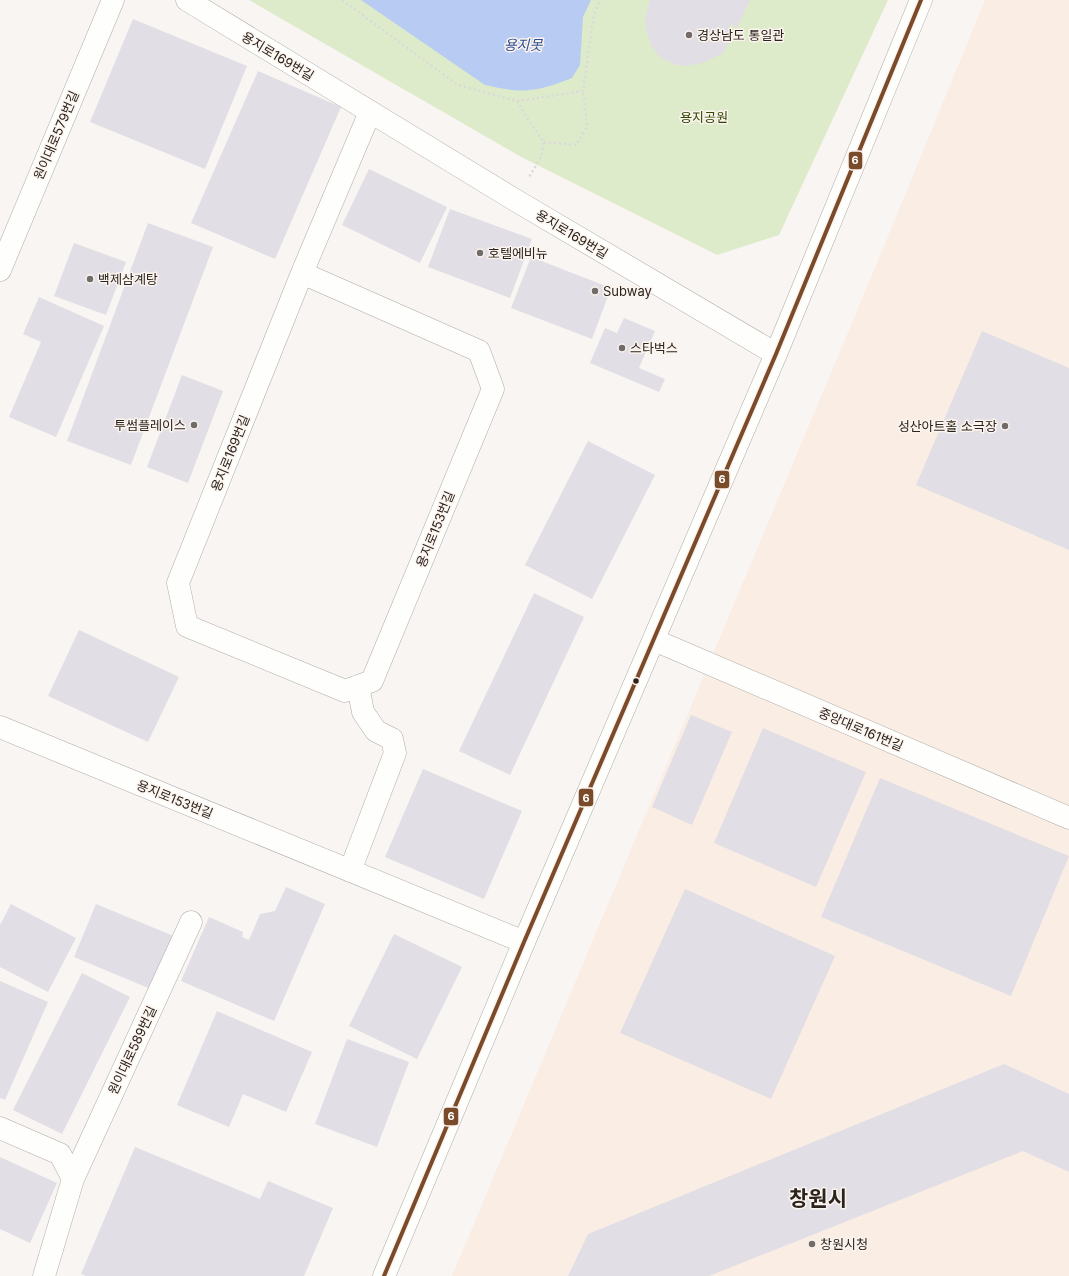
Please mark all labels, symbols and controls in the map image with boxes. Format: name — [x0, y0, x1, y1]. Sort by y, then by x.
place label: 경상남도 통일관 — [697, 27, 784, 43]
street label: 용지로169번길 — [239, 28, 317, 84]
marker: 경상남도 통일관 — [684, 30, 694, 40]
water label: 용지못 — [504, 36, 543, 53]
street label: 원이대로579번길 — [30, 88, 82, 182]
park label: 용지공원 — [680, 109, 728, 125]
line badge: 6 — [848, 151, 863, 170]
text: 6 — [851, 153, 859, 167]
street label: 용지로169번길 — [533, 206, 611, 262]
place label: 호텔에비뉴 — [488, 245, 548, 261]
marker: 호텔에비뉴 — [475, 248, 485, 258]
place label: 백제삼계탕 — [98, 271, 158, 287]
marker: 백제삼계탕 — [85, 274, 95, 284]
place label: Subway — [603, 283, 652, 299]
marker: Subway — [590, 286, 600, 296]
place label: 스타벅스 — [630, 340, 678, 356]
marker: 스타벅스 — [617, 343, 627, 353]
street label: 용지로169번길 — [207, 412, 253, 494]
place label: 투썸플레이스 — [114, 417, 186, 433]
place label: 성산아트홀 소극장 — [898, 418, 997, 434]
marker: 투썸플레이스 — [189, 420, 199, 430]
marker: 성산아트홀 소극장 — [1000, 421, 1010, 431]
line badge: 6 — [714, 470, 730, 489]
text: 6 — [718, 472, 726, 486]
street label: 용지로153번길 — [412, 488, 458, 570]
unlabelled marker — [631, 676, 641, 686]
street label: 중앙대로161번길 — [816, 704, 906, 754]
street label: 용지로153번길 — [134, 776, 216, 822]
line badge: 6 — [578, 788, 594, 807]
text: 6 — [582, 791, 590, 805]
street label: 원이대로589번길 — [105, 1003, 159, 1097]
line badge: 6 — [443, 1107, 459, 1126]
text: 6 — [447, 1109, 455, 1123]
district label: 창원시 — [789, 1186, 847, 1211]
place label: 창원시청 — [820, 1236, 868, 1252]
marker: 창원시청 — [807, 1239, 817, 1249]

